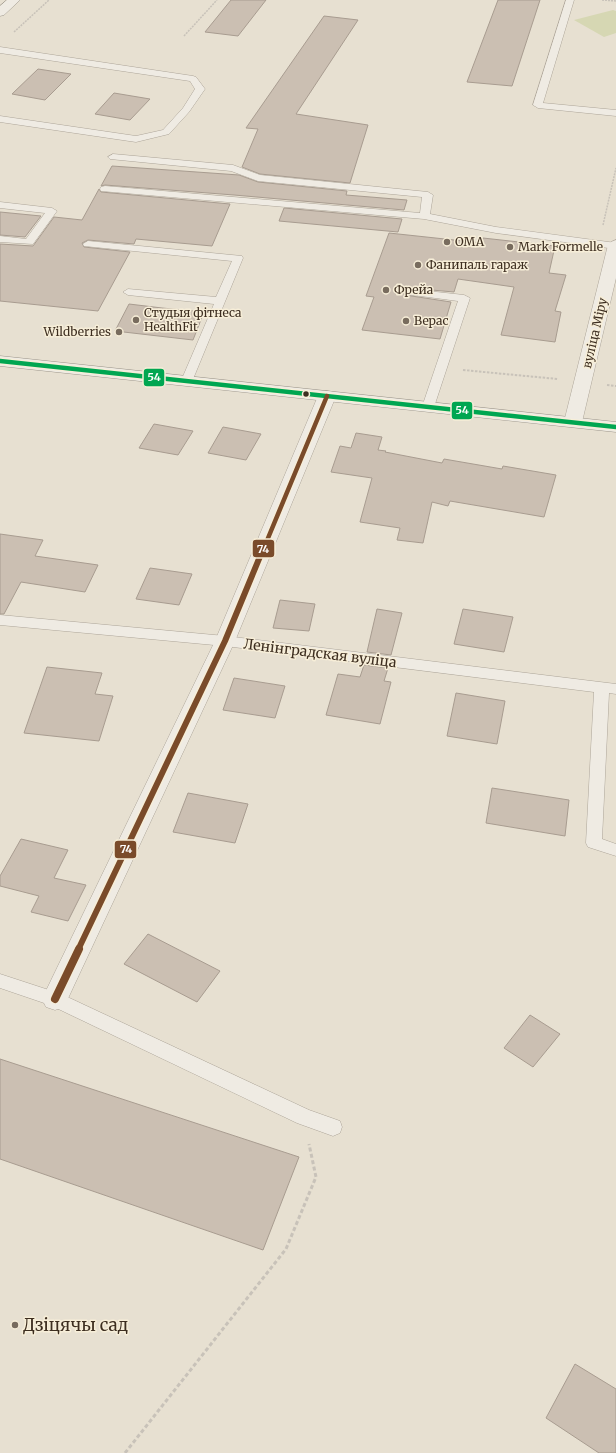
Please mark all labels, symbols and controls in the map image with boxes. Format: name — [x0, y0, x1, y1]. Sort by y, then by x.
place label: ОМА — [455, 234, 485, 249]
marker: ОМА — [442, 237, 452, 247]
place label: Mark Formelle — [518, 239, 603, 254]
marker: Mark Formelle — [505, 242, 515, 252]
place label: Фанипаль гараж — [426, 257, 528, 272]
marker: Фанипаль гараж — [413, 260, 423, 270]
place label: Фрейа — [394, 282, 434, 297]
marker: Фрейа — [381, 285, 391, 295]
street label: вуліца Міру — [579, 296, 610, 370]
place label: Студыя фітнеса HealthFit — [144, 305, 242, 334]
place label: Верас — [414, 313, 449, 328]
marker: Студыя фітнеса HealthFit — [131, 315, 141, 325]
marker: Верас — [401, 316, 411, 326]
place label: Wildberries — [43, 324, 111, 339]
marker: Wildberries — [114, 327, 124, 337]
line badge: 54 — [143, 368, 165, 387]
text: 54 — [147, 370, 161, 384]
unlabelled marker — [301, 389, 311, 399]
line badge: 54 — [451, 401, 473, 420]
text: 54 — [455, 403, 469, 417]
line badge: 74 — [252, 539, 275, 558]
text: 74 — [257, 542, 269, 556]
street label: Ленінградская вуліца — [242, 635, 398, 671]
line badge: 74 — [114, 840, 137, 859]
text: 74 — [120, 842, 132, 856]
place label: Дзіцячы сад — [23, 1314, 128, 1336]
marker: Дзіцячы сад — [10, 1320, 20, 1330]

